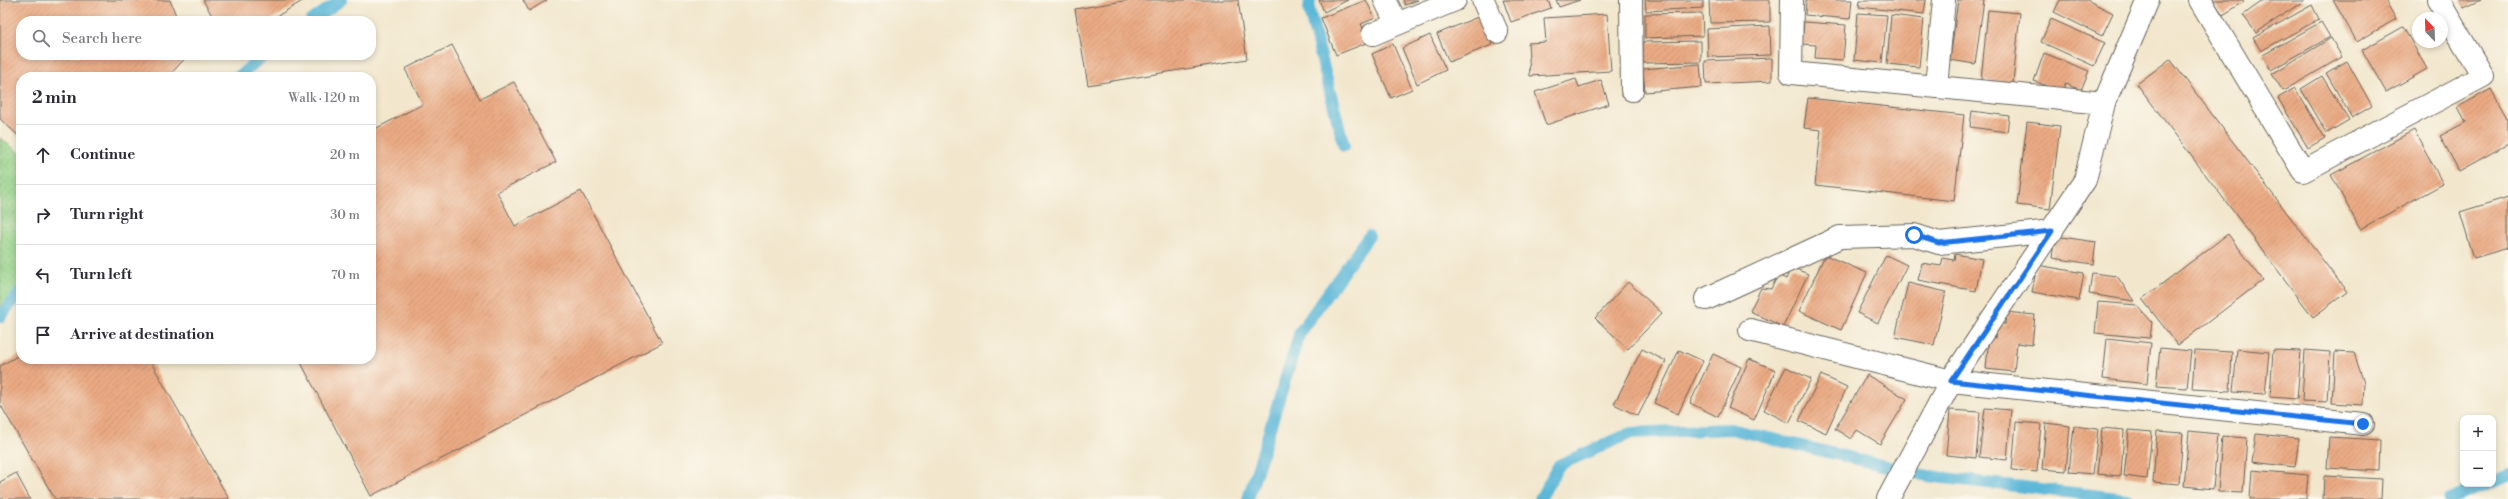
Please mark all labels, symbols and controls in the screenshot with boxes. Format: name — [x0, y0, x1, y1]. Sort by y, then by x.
north arrow — [2412, 12, 2448, 48]
search box — [16, 16, 376, 60]
icon: search — [30, 27, 52, 49]
text: Search here — [62, 29, 142, 48]
text: 2 min — [32, 87, 77, 109]
text: Walk · 120 m — [288, 90, 360, 106]
icon: ahead — [32, 144, 54, 166]
text: Continue — [70, 145, 135, 164]
text: 20 m — [330, 147, 360, 163]
icon: right — [32, 204, 54, 226]
text: Turn right — [70, 205, 144, 224]
text: 30 m — [330, 207, 360, 223]
route start — [1905, 226, 1923, 244]
icon: left — [32, 264, 54, 286]
text: Turn left — [70, 265, 132, 284]
text: 70 m — [331, 267, 360, 283]
icon: arrive — [32, 324, 54, 346]
text: Arrive at destination — [70, 325, 214, 344]
route end — [2354, 415, 2372, 433]
map controls — [2460, 415, 2496, 487]
button: + — [2460, 415, 2496, 451]
button: − — [2460, 451, 2496, 487]

